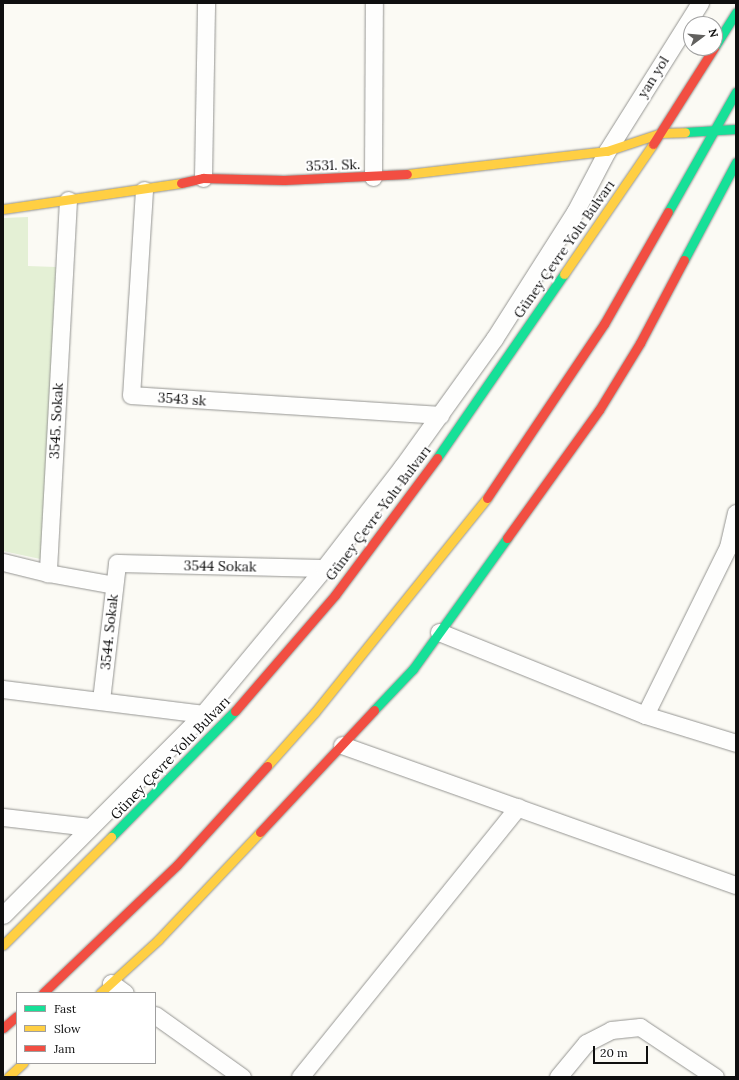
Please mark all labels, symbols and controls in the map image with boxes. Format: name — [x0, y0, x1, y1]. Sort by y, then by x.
north arrow — [683, 16, 723, 56]
text: N — [706, 27, 721, 39]
street label: yan yol — [634, 53, 672, 101]
street label: 3531. Sk. — [306, 156, 360, 174]
street label: Güney Çevre Yolu Bulvarı — [510, 177, 618, 321]
street label: 3545. Sokak — [46, 383, 66, 459]
street label: 3543 sk — [157, 389, 207, 409]
street label: Güney Çevre Yolu Bulvarı — [322, 442, 434, 584]
street label: 3544 Sokak — [184, 557, 256, 575]
street label: 3544. Sokak — [97, 593, 121, 671]
street label: Güney Çevre Yolu Bulvarı — [107, 693, 233, 823]
legend — [16, 992, 156, 1064]
text: Fast — [54, 1001, 77, 1016]
text: Slow — [54, 1021, 81, 1036]
scale bar — [595, 1038, 650, 1064]
text: Jam — [54, 1041, 75, 1056]
text: 20 m — [600, 1045, 628, 1060]

